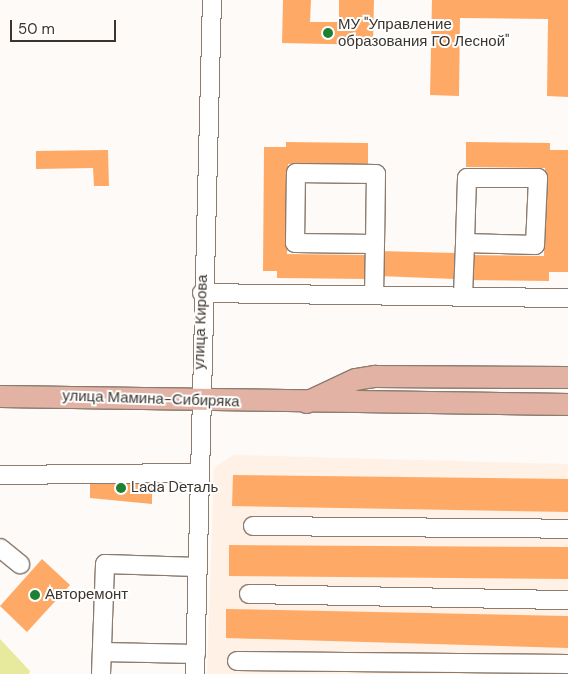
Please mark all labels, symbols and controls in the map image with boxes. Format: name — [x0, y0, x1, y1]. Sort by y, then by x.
scale bar — [12, 10, 119, 42]
place label: МУ "Управление образования ГО Лесной" — [338, 15, 509, 50]
text: 50 m — [18, 19, 55, 39]
marker: МУ "Управление образования ГО Лесной" — [322, 27, 334, 39]
street label: улица Кирова — [190, 274, 212, 370]
street label: улица Мамина-Сибиряка — [62, 387, 240, 411]
place label: Lada Dеталь — [131, 479, 218, 497]
marker: Lada Dеталь — [115, 482, 127, 494]
place label: Авторемонт — [45, 586, 128, 604]
marker: Авторемонт — [29, 589, 41, 601]

